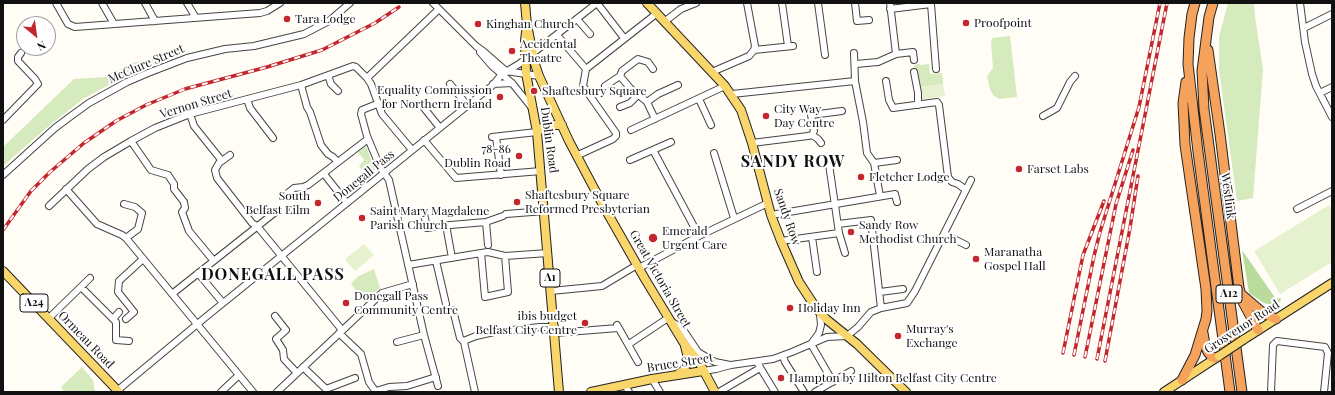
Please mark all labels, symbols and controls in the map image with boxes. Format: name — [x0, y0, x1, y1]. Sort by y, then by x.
place label: Tara Lodge — [295, 12, 355, 26]
marker: Tara Lodge — [282, 14, 292, 24]
north arrow — [16, 16, 56, 56]
place label: Proofpoint — [974, 16, 1032, 30]
place label: Kinghan Church — [486, 17, 574, 31]
marker: Proofpoint — [961, 18, 971, 28]
marker: Kinghan Church — [473, 19, 483, 29]
place label: Accidental Theatre — [520, 37, 577, 65]
text: N — [34, 38, 49, 55]
street label: McClure Street — [106, 42, 186, 86]
marker: Accidental Theatre — [507, 46, 517, 56]
place label: Equality Commission for Northern Ireland — [377, 83, 492, 111]
place label: Shaftesbury Square — [542, 84, 647, 98]
street label: Vernon Street — [158, 86, 234, 122]
marker: Shaftesbury Square — [529, 86, 539, 96]
marker: Equality Commission for Northern Ireland — [495, 92, 505, 102]
place label: City Way Day Centre — [774, 102, 834, 130]
street label: Dublin Road — [537, 106, 561, 174]
marker: City Way Day Centre — [761, 111, 771, 121]
place label: 78-86 Dublin Road — [444, 142, 511, 170]
street label: Donegall Pass — [331, 147, 397, 205]
marker: 78-86 Dublin Road — [514, 151, 524, 161]
district label: SANDY ROW — [741, 152, 845, 172]
place label: Farset Labs — [1027, 162, 1089, 176]
marker: Farset Labs — [1014, 164, 1024, 174]
place label: Fletcher Lodge — [869, 170, 950, 184]
marker: Fletcher Lodge — [856, 172, 866, 182]
street label: Westlink — [1218, 172, 1238, 220]
street label: Sandy Row — [771, 187, 803, 247]
place label: Shaftesbury Square Reformed Presbyterian — [525, 188, 650, 216]
place label: South Belfast Eilm — [246, 189, 310, 217]
marker: Shaftesbury Square Reformed Presbyterian — [512, 197, 522, 207]
marker: South Belfast Eilm — [313, 198, 323, 208]
place label: Saint Mary Magdalene Parish Church — [370, 204, 489, 232]
marker: Saint Mary Magdalene Parish Church — [357, 213, 367, 223]
place label: Sandy Row Methodist Church — [859, 218, 957, 246]
place label: Emerald Urgent Care — [662, 224, 727, 252]
marker: Sandy Row Methodist Church — [846, 227, 856, 237]
street label: Great Victoria Street — [626, 228, 694, 330]
marker: Emerald Urgent Care — [647, 232, 659, 244]
place label: Maranatha Gospel Hall — [984, 245, 1046, 273]
marker: Maranatha Gospel Hall — [971, 254, 981, 264]
district label: DONEGALL PASS — [201, 265, 345, 285]
road number: A1 — [540, 269, 560, 287]
road number: A12 — [1216, 285, 1242, 303]
place label: Donegall Pass Community Centre — [354, 289, 458, 317]
road number: A24 — [20, 294, 48, 312]
street label: Grosvenor Road — [1202, 297, 1282, 357]
marker: Donegall Pass Community Centre — [341, 298, 351, 308]
place label: Holiday Inn — [798, 301, 861, 315]
marker: Holiday Inn — [785, 303, 795, 313]
street label: Ormeau Road — [55, 308, 117, 372]
place label: ibis budget Belfast City Centre — [475, 309, 577, 337]
marker: ibis budget Belfast City Centre — [580, 318, 590, 328]
place label: Murray's Exchange — [906, 322, 958, 350]
marker: Murray's Exchange — [893, 331, 903, 341]
street label: Bruce Street — [646, 351, 714, 375]
place label: Hampton by Hilton Belfast City Centre — [789, 371, 997, 385]
marker: Hampton by Hilton Belfast City Centre — [776, 373, 786, 383]

